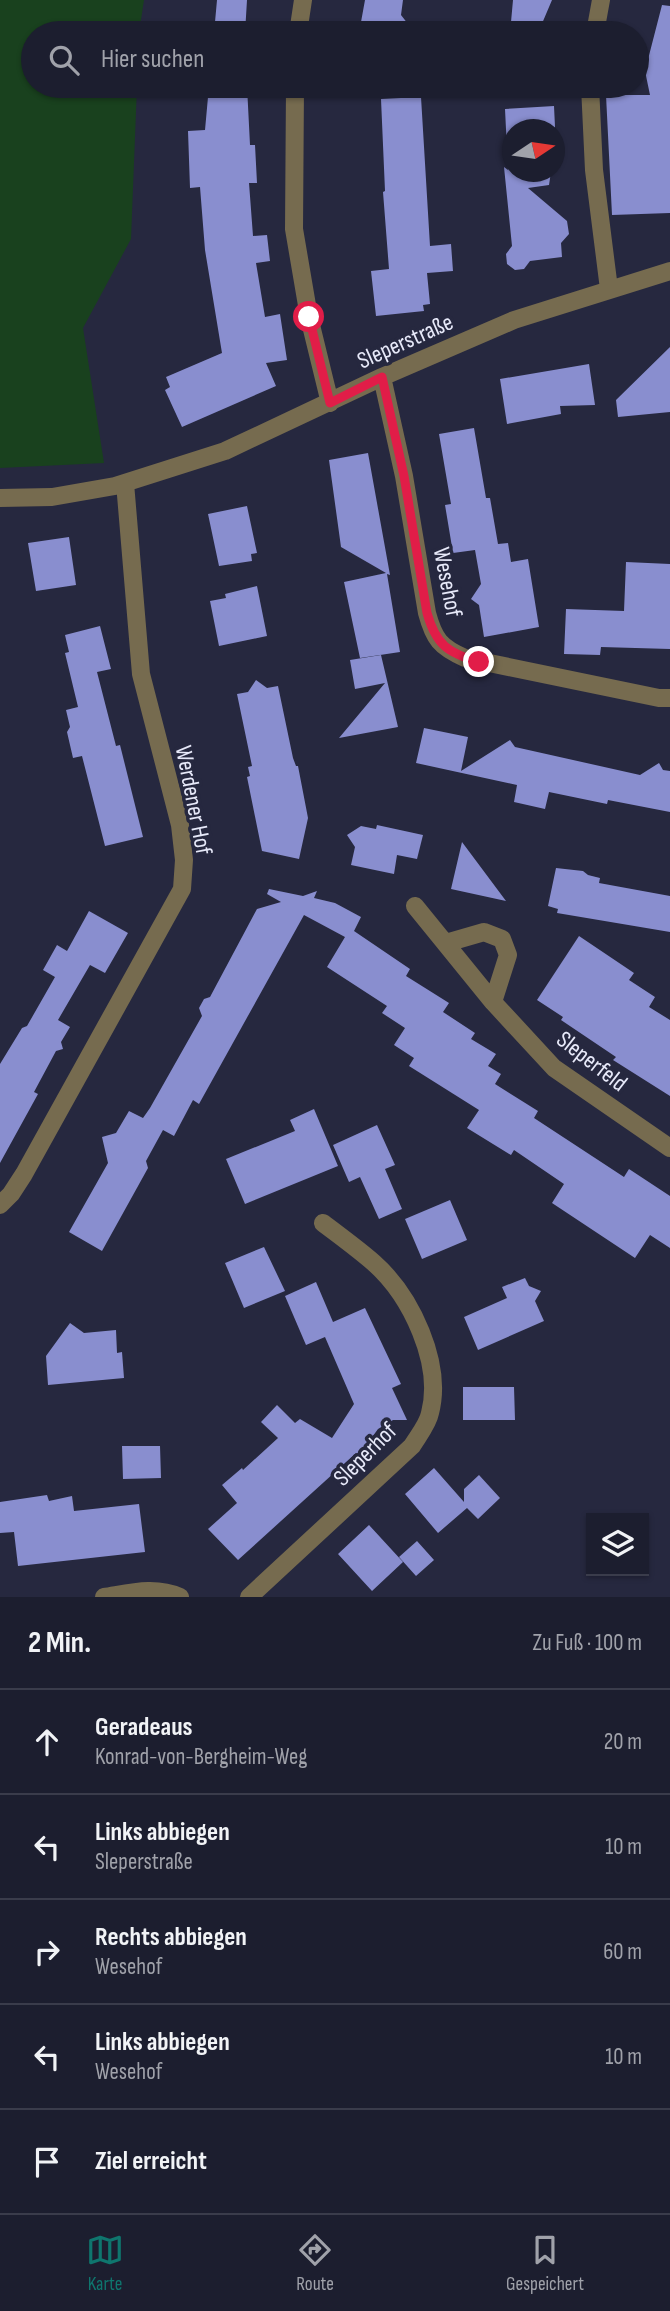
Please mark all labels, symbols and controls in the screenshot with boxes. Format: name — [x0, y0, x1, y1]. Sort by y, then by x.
search box — [21, 21, 649, 98]
icon: search — [45, 41, 83, 79]
text: Hier suchen — [101, 44, 204, 75]
north arrow — [502, 119, 565, 182]
route start — [293, 301, 324, 332]
street label: Sleperstraße — [353, 307, 458, 375]
street label: Wesehof — [427, 545, 469, 620]
route end — [463, 646, 494, 677]
street label: Werdener Hof — [169, 743, 219, 858]
street label: Sleperfeld — [551, 1025, 633, 1098]
street label: Sleperhof — [328, 1416, 404, 1492]
map controls — [586, 1513, 649, 1576]
button: layers — [586, 1513, 649, 1576]
text: 2 Min. — [28, 1625, 91, 1661]
text: Zu Fuß · 100 m — [533, 1629, 642, 1657]
text: Geradeaus — [95, 1712, 193, 1743]
icon: ahead — [28, 1723, 66, 1761]
text: 20 m — [604, 1728, 642, 1756]
text: Konrad-von-Bergheim-Weg — [95, 1743, 307, 1771]
text: Links abbiegen — [95, 1817, 230, 1848]
icon: left — [28, 1828, 66, 1866]
text: 10 m — [605, 1833, 642, 1861]
text: Sleperstraße — [95, 1848, 193, 1876]
text: Rechts abbiegen — [95, 1922, 247, 1953]
icon: right — [28, 1933, 66, 1971]
text: 60 m — [603, 1938, 642, 1966]
text: Wesehof — [95, 1953, 162, 1981]
text: Links abbiegen — [95, 2027, 230, 2058]
icon: left — [28, 2038, 66, 2076]
text: 10 m — [605, 2043, 642, 2071]
text: Wesehof — [95, 2058, 162, 2086]
icon: arrive — [28, 2143, 66, 2181]
text: Ziel erreicht — [95, 2146, 207, 2177]
tab: Karte — [86, 2231, 124, 2296]
tab: Route — [296, 2231, 334, 2296]
tab: Gespeichert — [506, 2231, 584, 2296]

